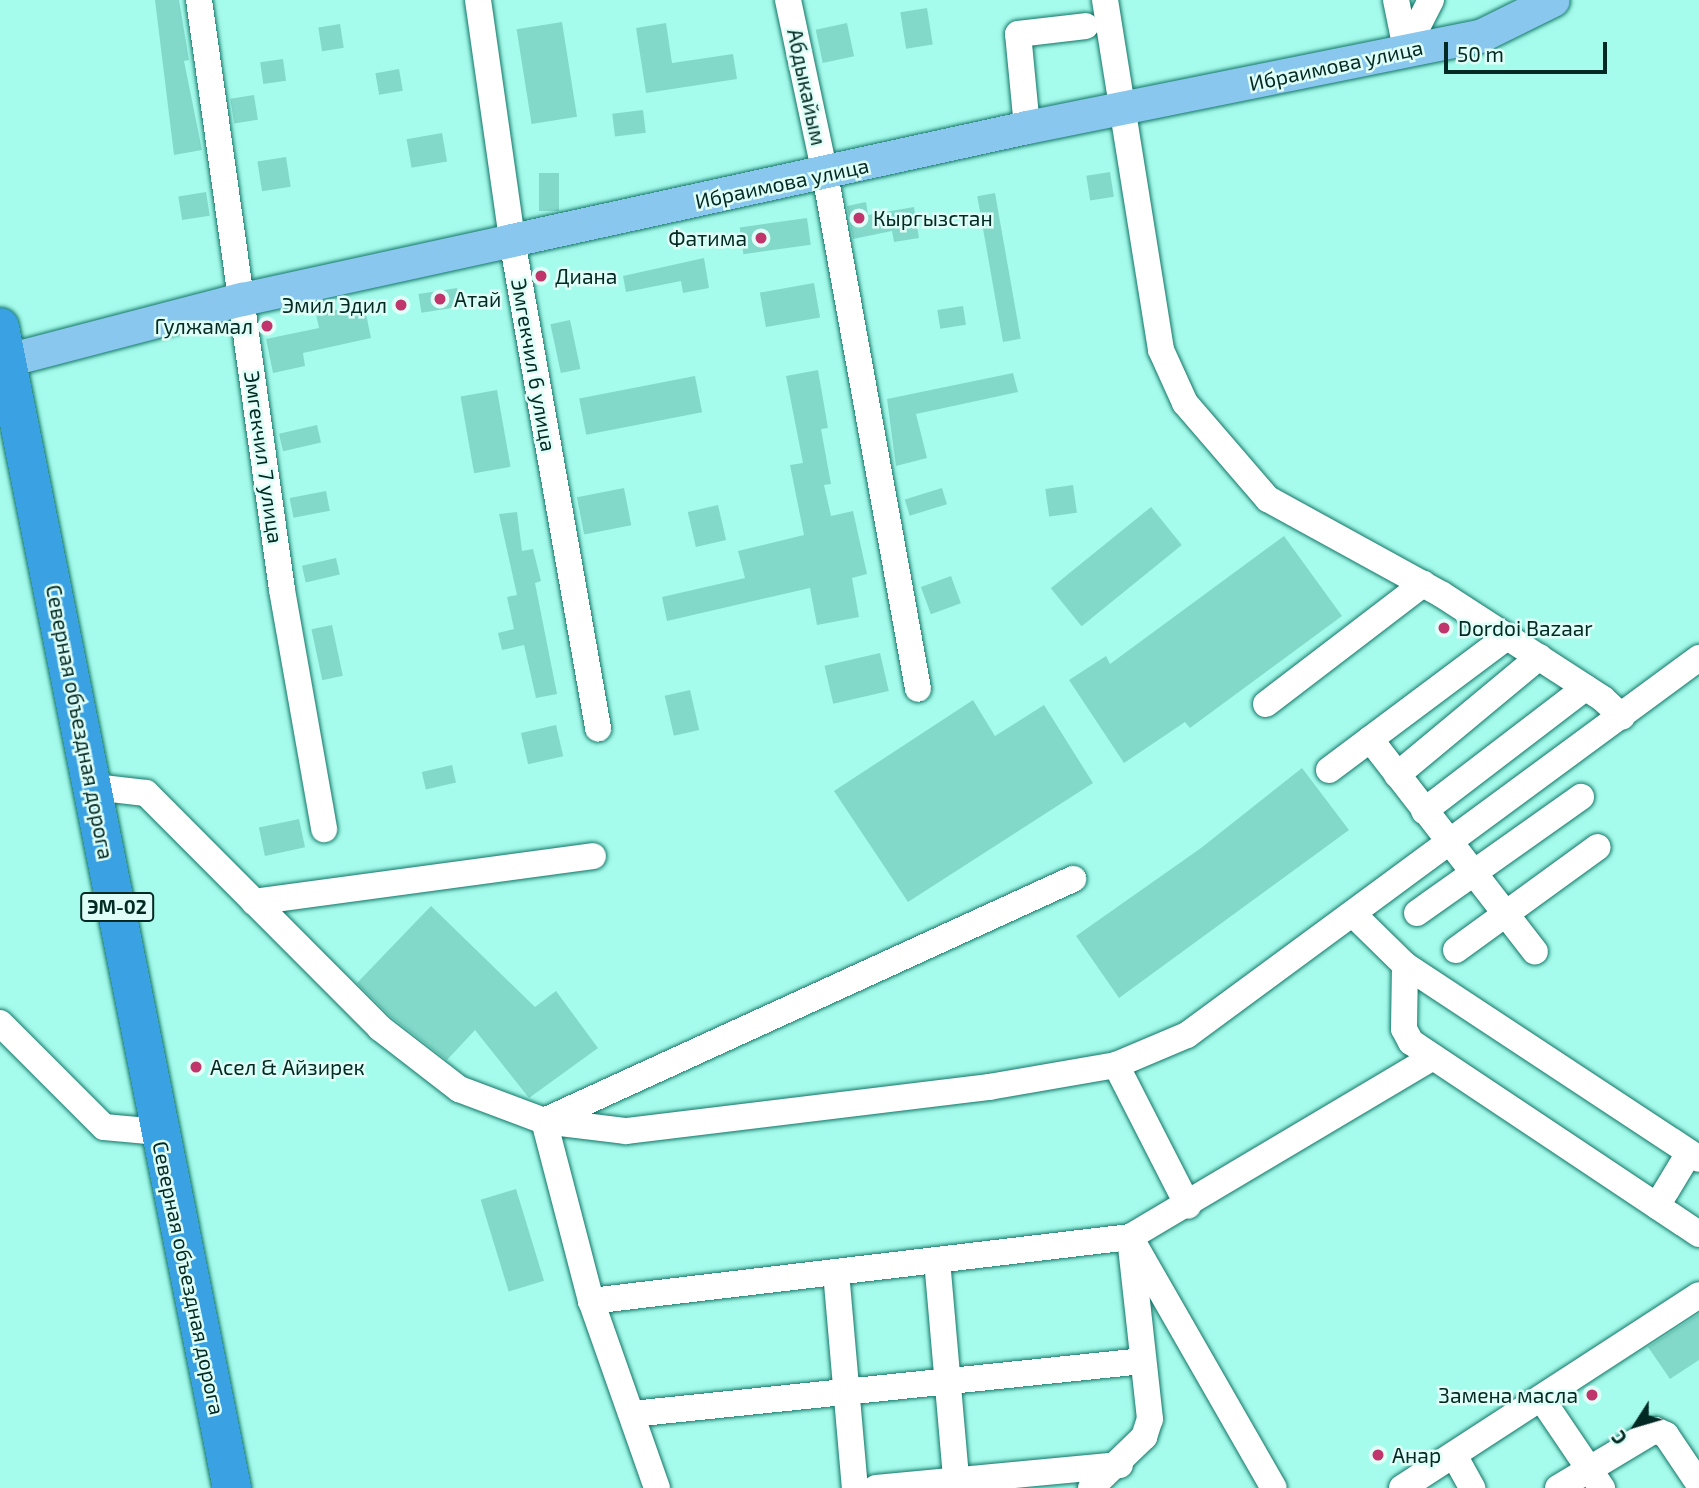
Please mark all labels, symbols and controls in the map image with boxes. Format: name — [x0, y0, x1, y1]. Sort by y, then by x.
street label: Абдыкайым — [782, 26, 832, 148]
scale bar — [1447, 28, 1610, 72]
street label: Ибраимова улица — [1247, 34, 1425, 96]
text: 50 m — [1457, 41, 1504, 66]
street label: Ибраимова улица — [693, 152, 871, 214]
place label: Кыргызстан — [873, 205, 993, 231]
marker: Кыргызстан — [851, 210, 867, 226]
place label: Фатима — [668, 225, 747, 251]
marker: Фатима — [753, 230, 769, 246]
place label: Диана — [555, 263, 617, 289]
marker: Диана — [533, 268, 549, 284]
street label: Эмгекчил 6 улица — [506, 277, 562, 453]
place label: Атай — [454, 286, 501, 312]
marker: Атай — [432, 291, 448, 307]
place label: Эмил Эдил — [282, 292, 387, 318]
marker: Эмил Эдил — [393, 297, 409, 313]
place label: Гулжамал — [154, 313, 253, 339]
marker: Гулжамал — [259, 318, 275, 334]
street label: Эмгекчил 7 улица — [239, 369, 289, 545]
street label: Северная объездная дорога — [41, 583, 119, 861]
place label: Dordoi Bazaar — [1458, 615, 1593, 641]
marker: Dordoi Bazaar — [1436, 620, 1452, 636]
road number: ЭМ-02 — [78, 892, 156, 923]
place label: Асел & Айзирек — [210, 1054, 365, 1080]
marker: Асел & Айзирек — [188, 1059, 204, 1075]
street label: Северная объездная дорога — [148, 1139, 230, 1417]
place label: Замена масла — [1438, 1382, 1578, 1408]
marker: Замена масла — [1584, 1387, 1600, 1403]
north arrow — [1601, 1390, 1671, 1460]
text: С — [1606, 1427, 1631, 1449]
place label: Анар — [1392, 1442, 1441, 1468]
marker: Анар — [1370, 1447, 1386, 1463]

